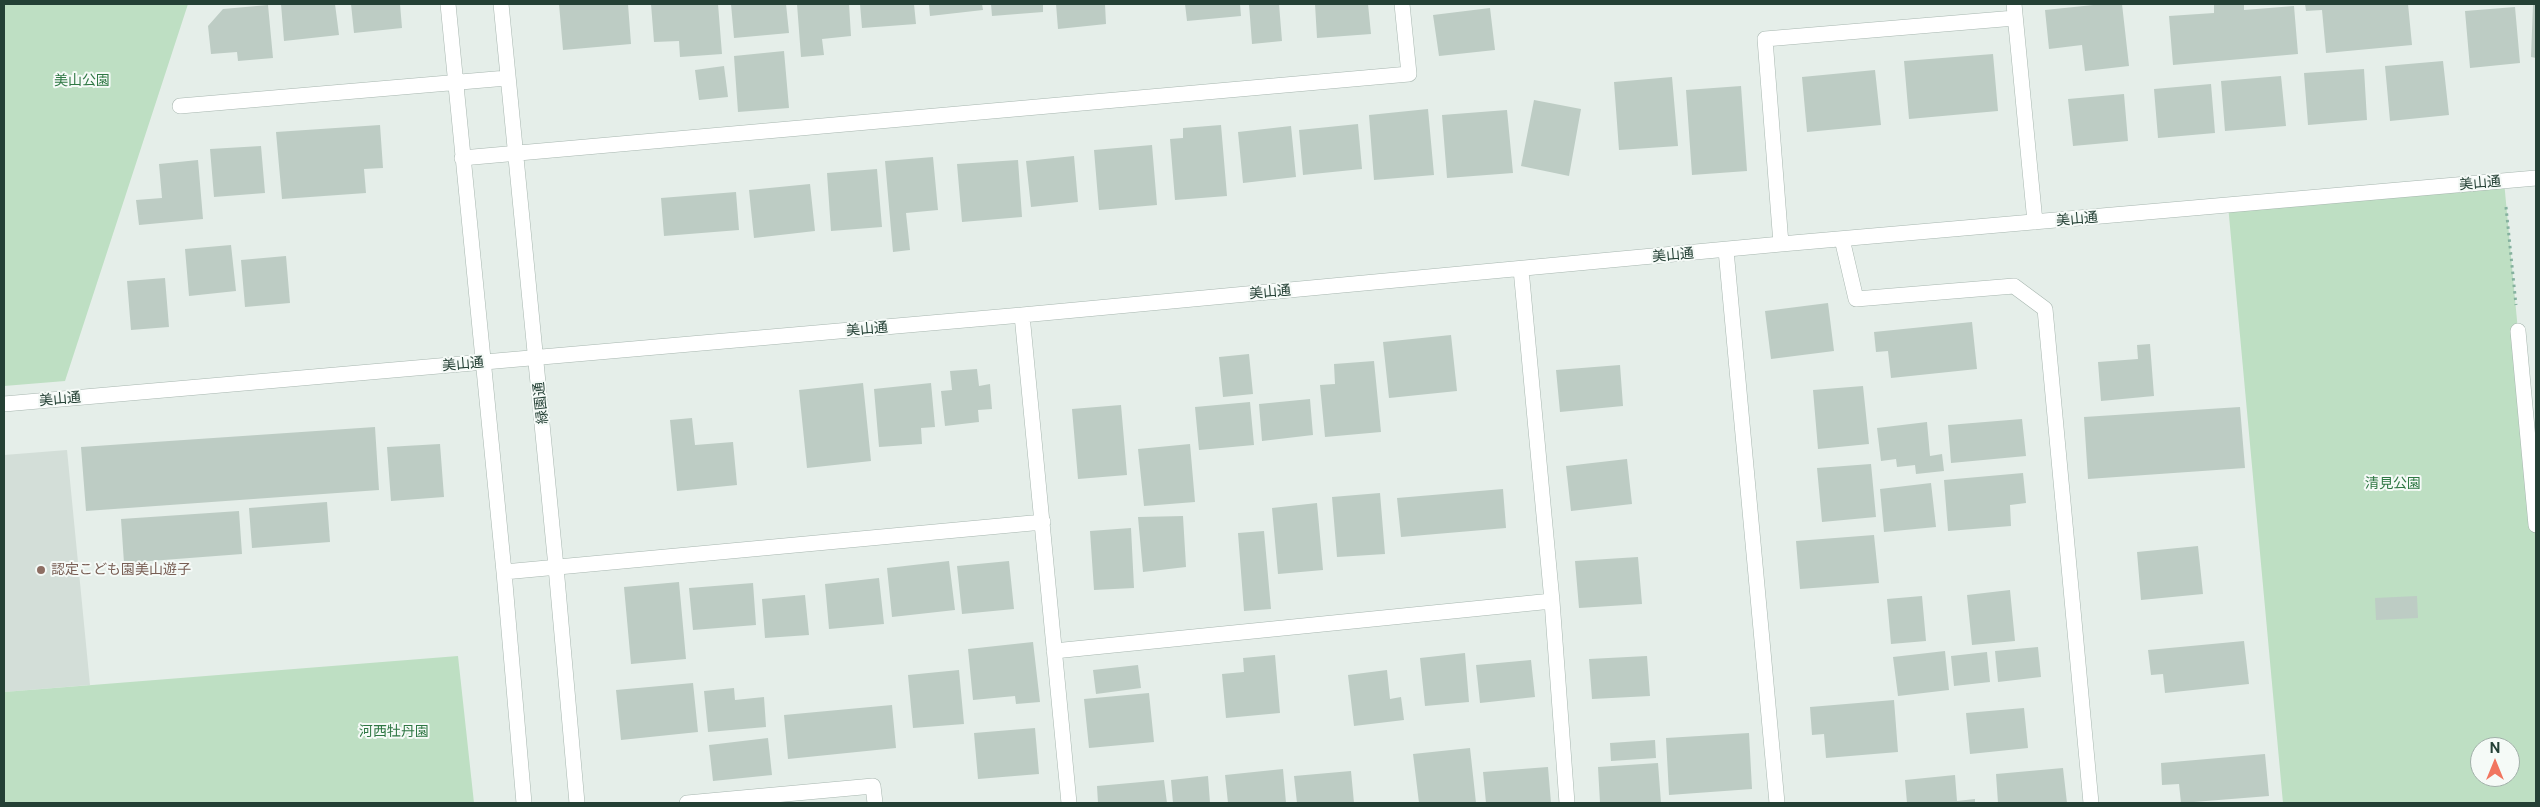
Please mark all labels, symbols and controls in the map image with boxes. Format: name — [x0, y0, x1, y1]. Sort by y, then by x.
park label: 美山公園 — [54, 73, 110, 89]
street label: 美山通 — [2458, 173, 2502, 193]
street label: 美山通 — [2055, 209, 2099, 229]
street label: 美山通 — [1651, 245, 1695, 265]
street label: 美山通 — [1248, 282, 1292, 302]
street label: 美山通 — [845, 319, 889, 339]
street label: 美山通 — [441, 354, 485, 374]
street label: 緑園通 — [530, 381, 552, 425]
street label: 美山通 — [38, 389, 82, 409]
park label: 清見公園 — [2365, 476, 2421, 492]
place label: 認定こども園美山遊子 — [51, 562, 191, 578]
marker: 認定こども園美山遊子 — [35, 564, 47, 576]
park label: 河西牡丹園 — [359, 724, 429, 740]
north arrow — [2470, 737, 2520, 787]
text: N — [2490, 740, 2500, 756]

